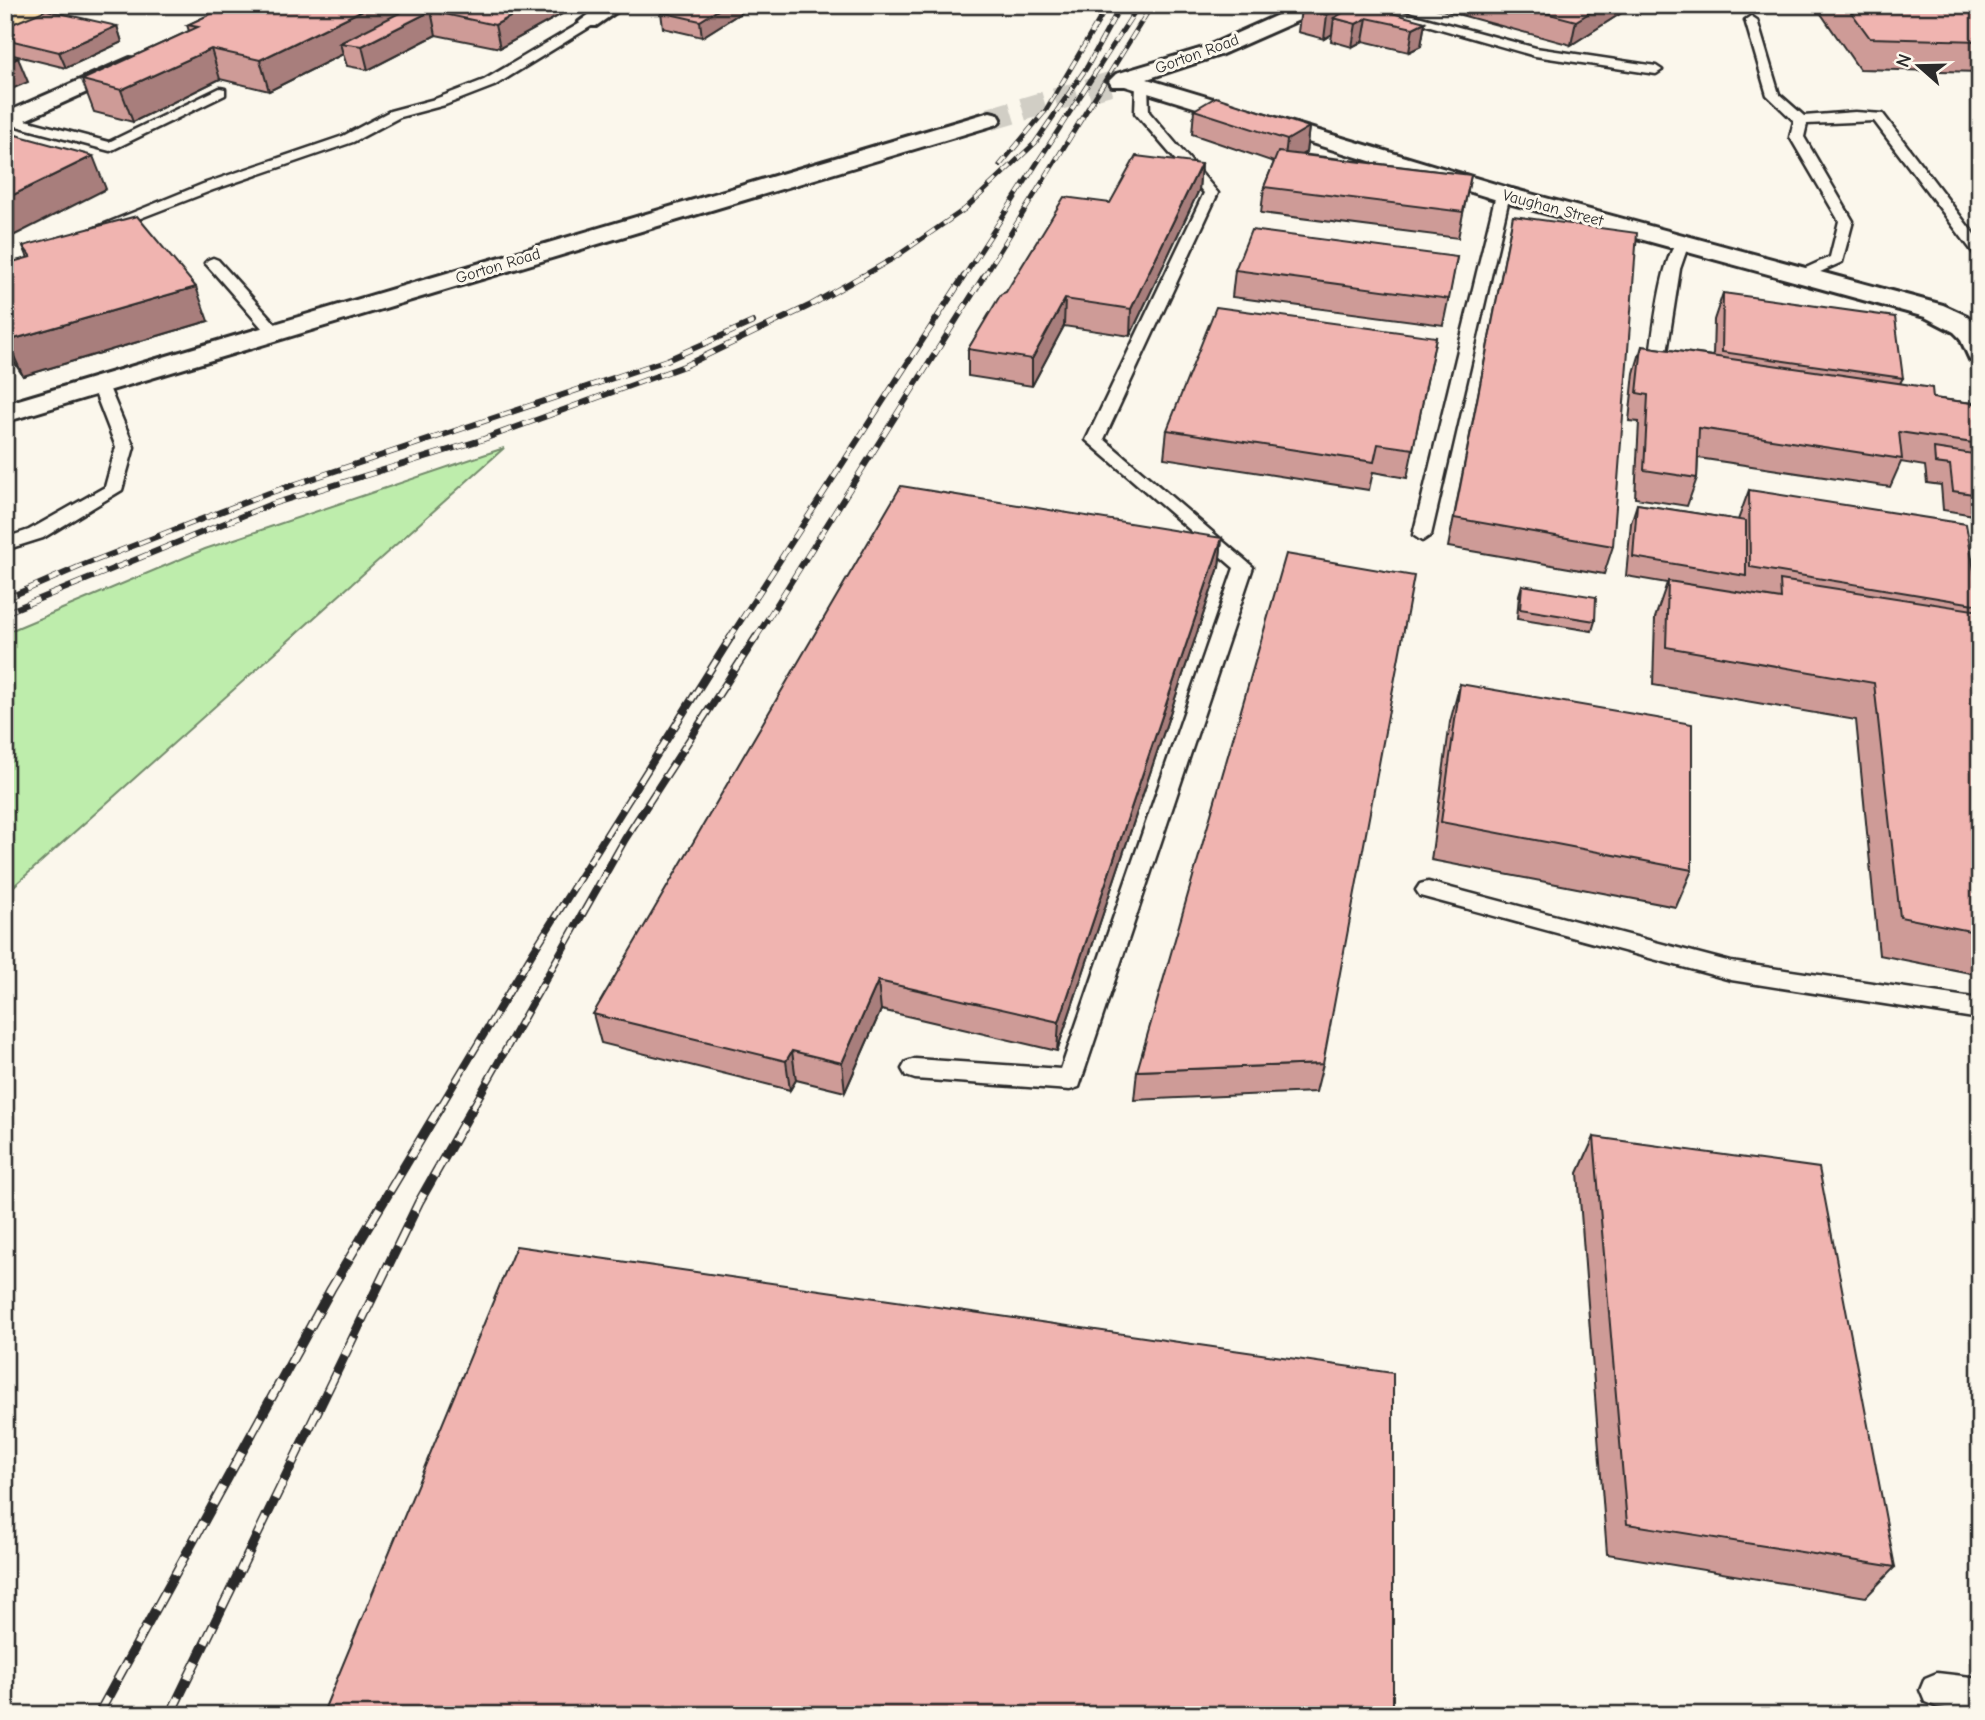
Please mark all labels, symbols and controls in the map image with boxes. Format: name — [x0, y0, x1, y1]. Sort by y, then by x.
street label: Gorton Road — [1153, 31, 1241, 77]
north arrow — [1884, 32, 1954, 102]
text: N — [1892, 51, 1916, 70]
street label: Vaughan Street — [1501, 186, 1606, 230]
street label: Gorton Road — [453, 245, 543, 287]

